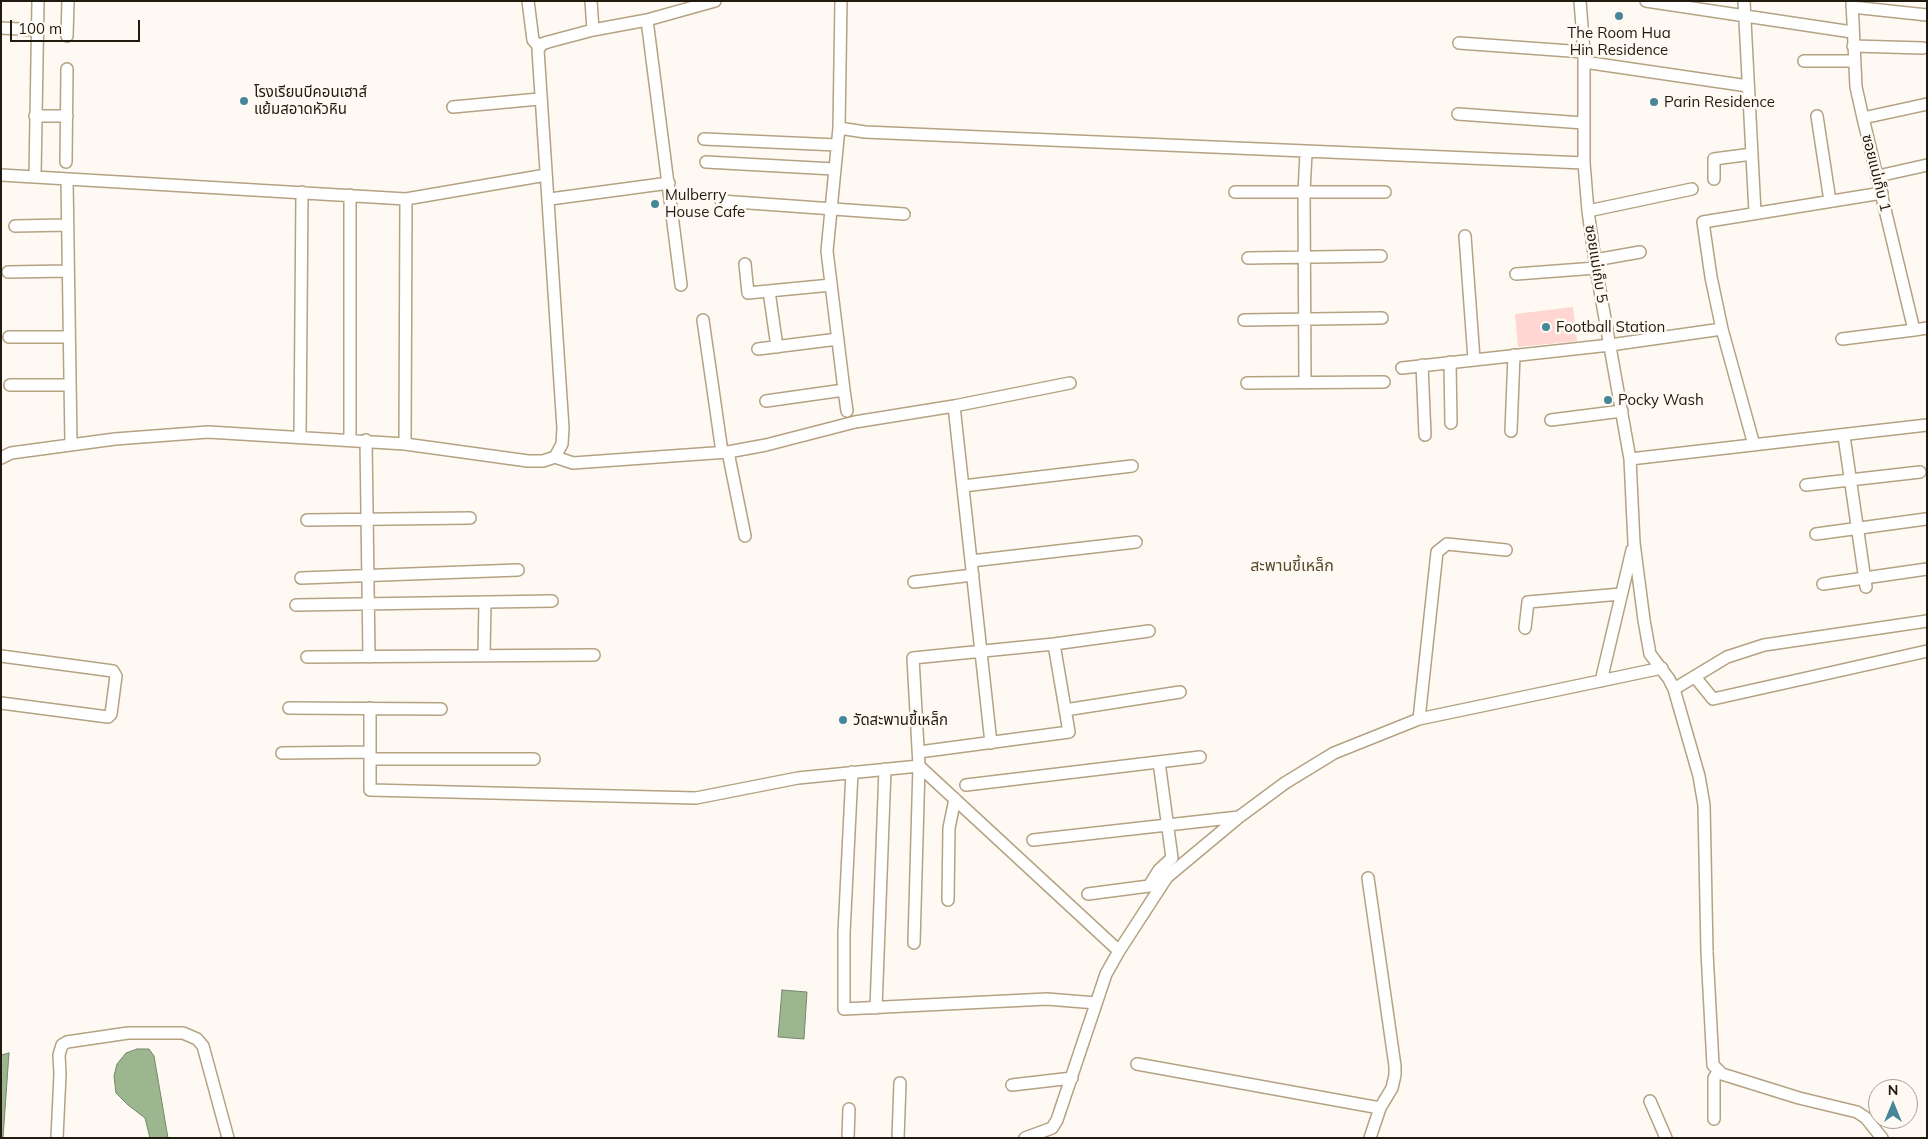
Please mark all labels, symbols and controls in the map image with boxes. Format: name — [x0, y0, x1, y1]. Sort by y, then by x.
scale bar — [12, 10, 142, 42]
marker: The Room Hua Hin Residence — [1613, 10, 1625, 22]
text: 100 m — [18, 19, 62, 38]
place label: The Room Hua Hin Residence — [1567, 24, 1671, 59]
place label: โรงเรียนบีคอนเฮาส์ แย้มสอาดหัวหิน — [254, 83, 367, 118]
place label: Parin Residence — [1664, 93, 1775, 111]
marker: โรงเรียนบีคอนเฮาส์ แย้มสอาดหัวหิน — [238, 95, 250, 107]
marker: Parin Residence — [1648, 96, 1660, 108]
street label: ซอยแม่เก็บ 1 — [1858, 133, 1894, 213]
place label: Mulberry House Cafe — [665, 186, 745, 221]
marker: Mulberry House Cafe — [649, 198, 661, 210]
street label: ซอยแม่เก็บ 5 — [1581, 224, 1611, 304]
place label: Football Station — [1556, 318, 1665, 336]
marker: Football Station — [1540, 321, 1552, 333]
place label: Pocky Wash — [1618, 391, 1704, 409]
marker: Pocky Wash — [1602, 394, 1614, 406]
district label: สะพานขี้เหล็ก — [1250, 556, 1334, 576]
place label: วัดสะพานขี้เหล็ก — [853, 711, 948, 729]
marker: วัดสะพานขี้เหล็ก — [837, 714, 849, 726]
north arrow — [1868, 1079, 1918, 1129]
text: N — [1888, 1081, 1898, 1099]

